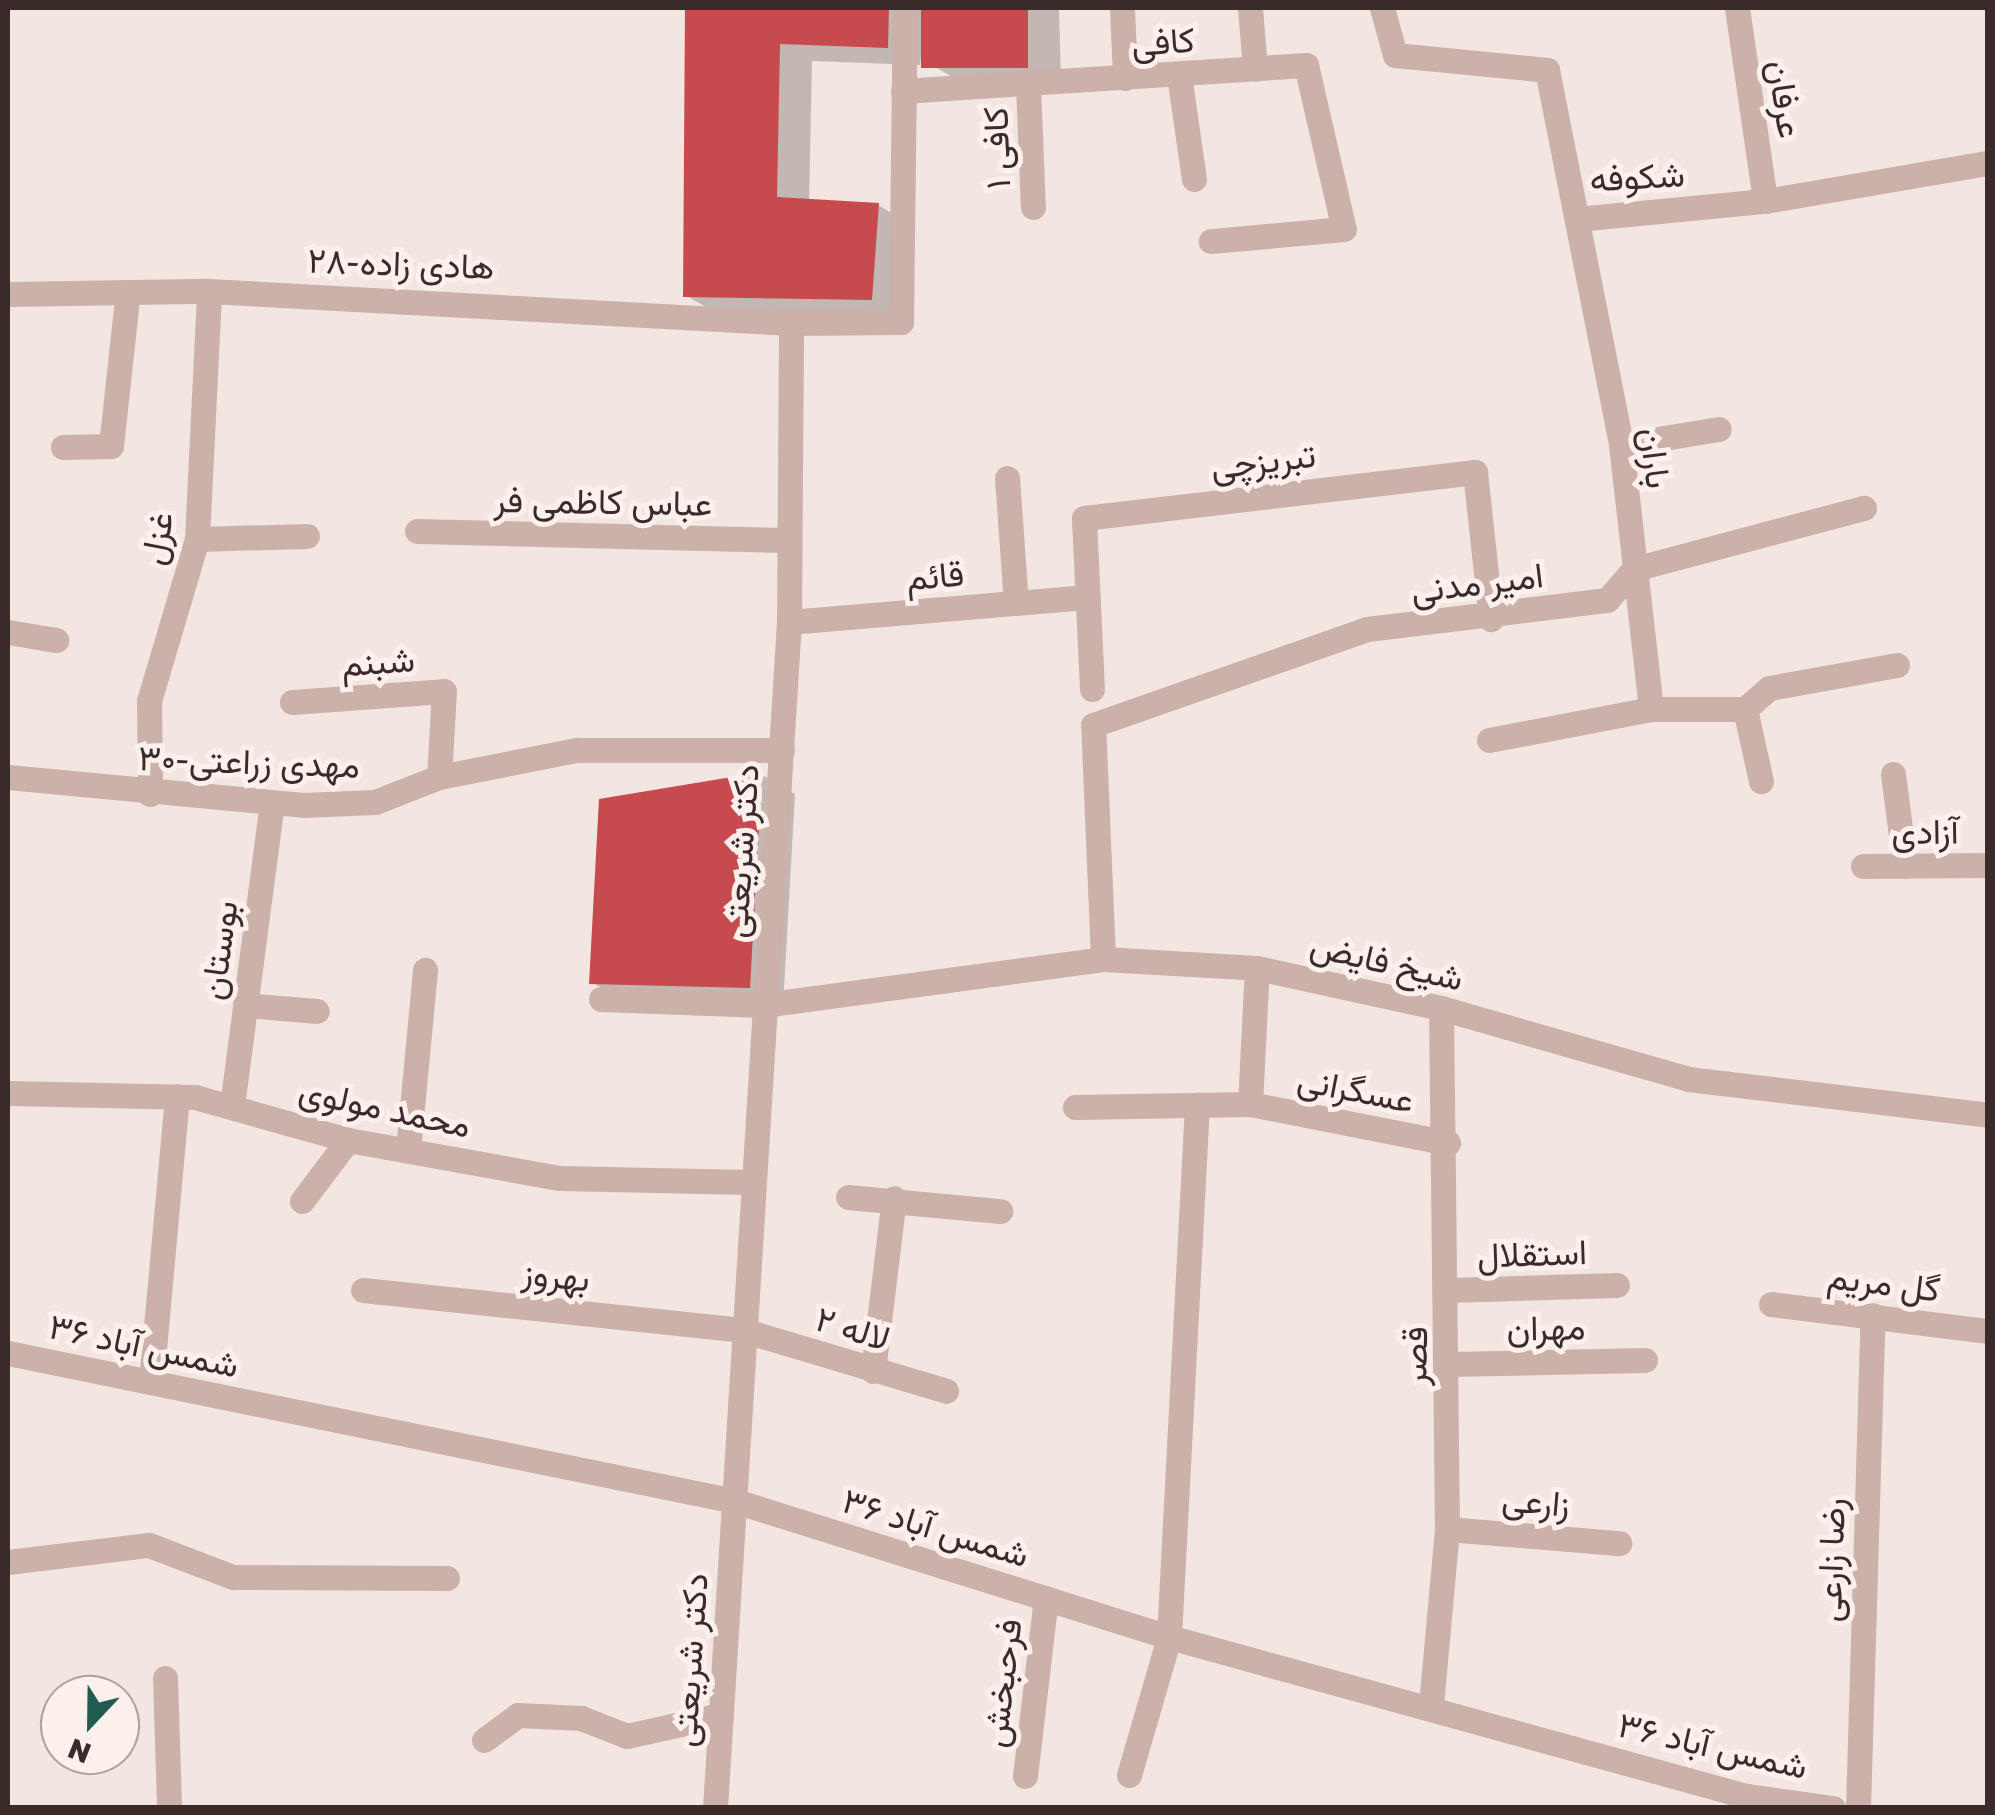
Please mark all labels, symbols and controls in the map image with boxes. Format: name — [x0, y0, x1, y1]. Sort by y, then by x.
street label: کافی — [1130, 18, 1196, 64]
street label: عرفان — [1760, 57, 1812, 141]
street label: کافی ۱ — [974, 106, 1018, 190]
street label: شکوفه — [1588, 153, 1686, 199]
street label: ۲۸-هادی زاده — [307, 239, 495, 287]
street label: باران — [1631, 425, 1681, 491]
street label: تبریزچی — [1208, 433, 1318, 487]
street label: عباس کاظمی فر — [493, 478, 713, 524]
street label: غزل — [130, 508, 182, 568]
street label: قائم — [904, 552, 966, 598]
street label: امیر مدنی — [1408, 553, 1546, 611]
street label: شبنم — [340, 637, 416, 685]
street label: ۳۰-مهدی زراعتی — [137, 736, 361, 786]
street label: دکتر شریعتی — [713, 763, 767, 939]
street label: آزادی — [1891, 809, 1959, 853]
street label: بوستان — [190, 898, 246, 1002]
street label: شیخ فایض — [1306, 923, 1468, 999]
street label: عسگرانی — [1294, 1057, 1418, 1121]
street label: محمد مولوی — [295, 1068, 475, 1146]
street label: استقلال — [1476, 1230, 1588, 1276]
street label: بهروز — [520, 1251, 592, 1299]
street label: گل مریم — [1825, 1254, 1943, 1310]
street label: لاله ۲ — [811, 1297, 895, 1359]
street label: شمس آباد ۳۶ — [45, 1304, 243, 1386]
street label: مهران — [1506, 1305, 1586, 1349]
street label: قصر — [1392, 1326, 1436, 1386]
street label: زارعی — [1500, 1477, 1572, 1525]
street label: شمس آباد ۳۶ — [838, 1479, 1034, 1575]
street label: رضا زارعی — [1807, 1497, 1853, 1623]
street label: دکتر شریعتی — [662, 1572, 716, 1748]
street label: فرحبخش — [972, 1616, 1030, 1750]
north arrow — [40, 1675, 140, 1775]
street label: شمس آباد ۳۶ — [1614, 1703, 1812, 1787]
text: N — [63, 1732, 95, 1771]

